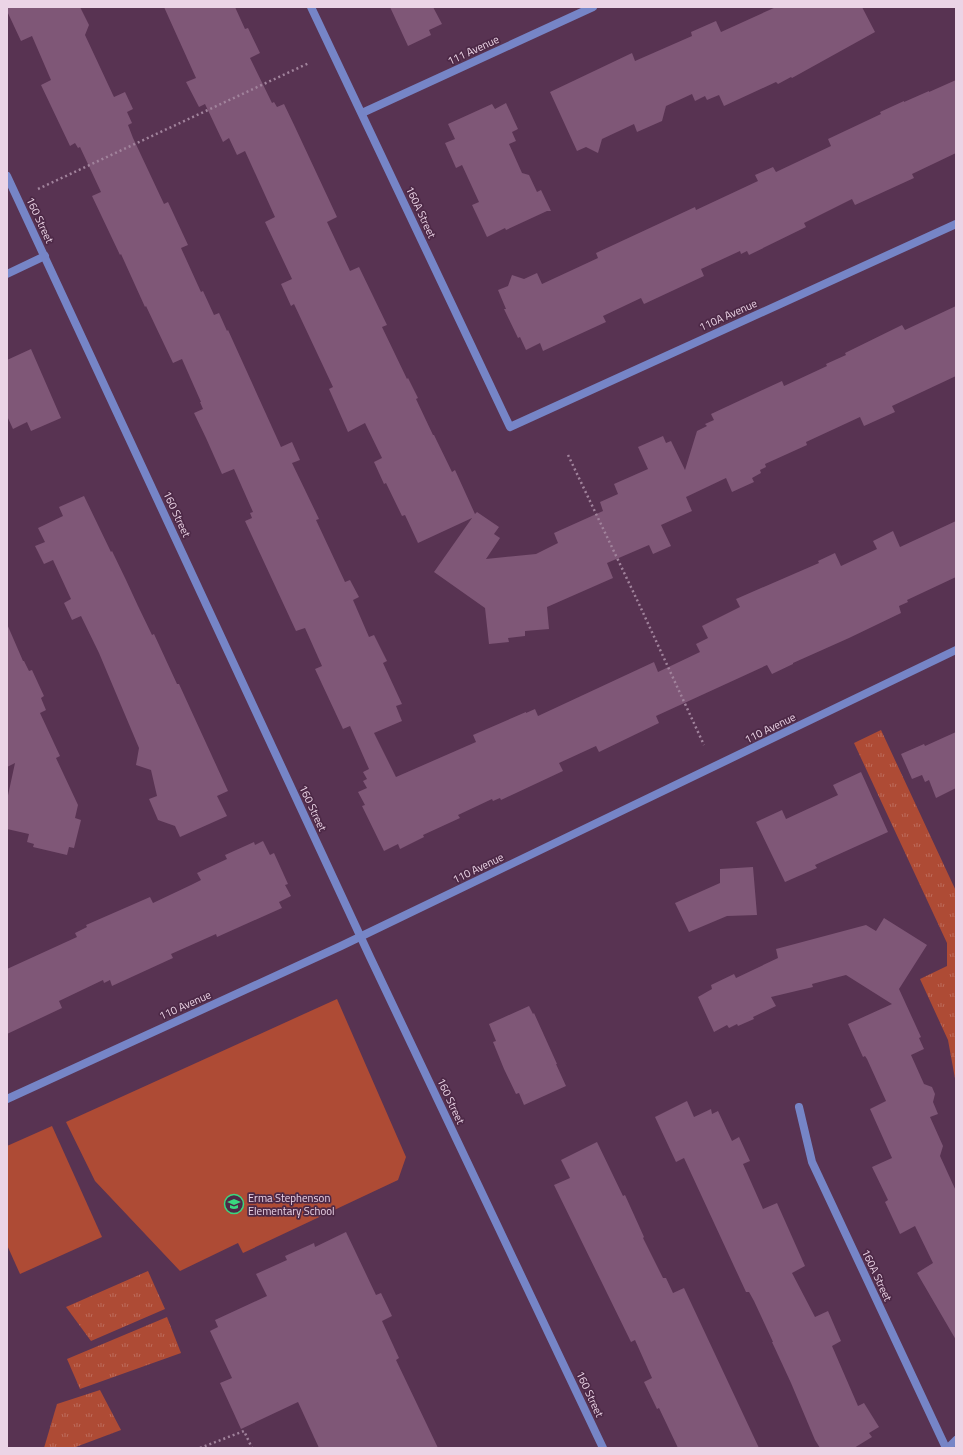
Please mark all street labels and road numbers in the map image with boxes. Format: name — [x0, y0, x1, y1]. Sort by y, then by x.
street label: 111 Avenue — [445, 31, 502, 69]
street label: 160A Street — [402, 183, 440, 241]
street label: 160 Street — [22, 194, 58, 246]
street label: 110A Avenue — [696, 295, 760, 335]
street label: 160 Street — [159, 488, 195, 540]
street label: 110 Avenue — [742, 708, 799, 747]
street label: 160 Street — [295, 782, 331, 834]
street label: 110 Avenue — [450, 848, 507, 887]
street label: 110 Avenue — [156, 986, 214, 1024]
street label: 160 Street — [433, 1075, 469, 1127]
street label: 160A Street — [858, 1246, 896, 1304]
street label: 160 Street — [572, 1368, 608, 1420]

